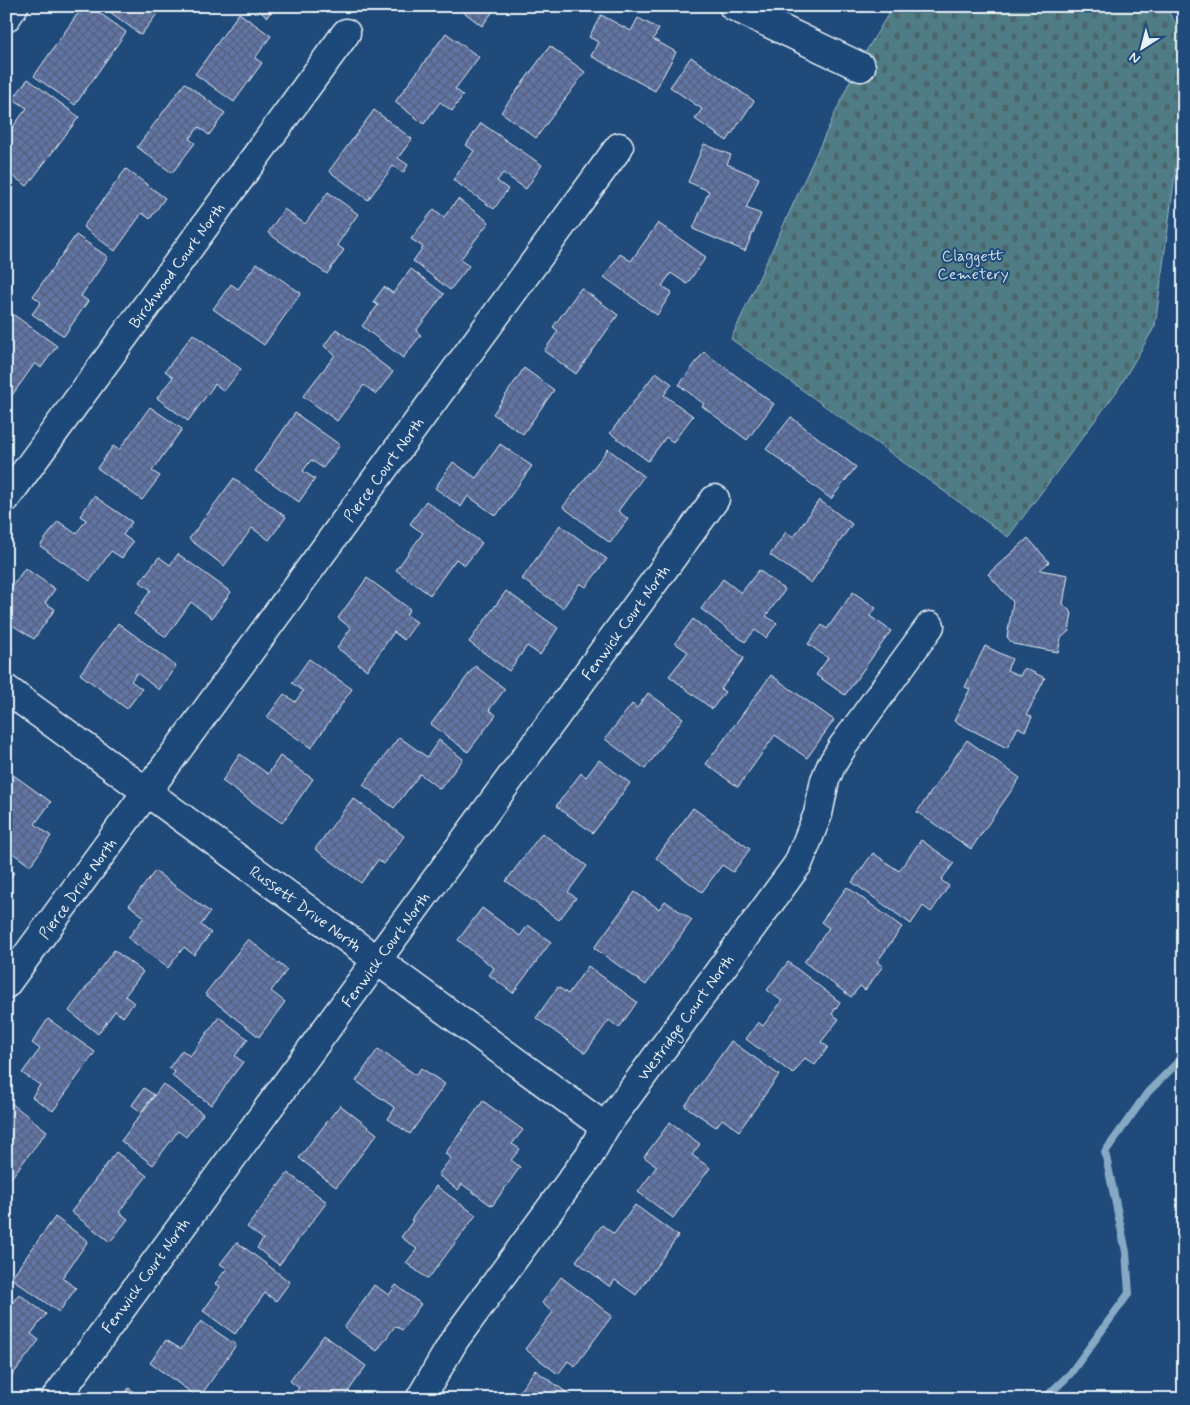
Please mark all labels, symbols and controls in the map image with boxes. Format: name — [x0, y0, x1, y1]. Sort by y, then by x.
north arrow — [1118, 22, 1168, 72]
text: N — [1126, 48, 1144, 68]
street label: Birchwood Court North — [125, 199, 230, 333]
park label: Claggett Cemetery — [937, 246, 1009, 285]
street label: Pierce Court North — [339, 413, 429, 526]
street label: Fenwick Court North — [577, 561, 675, 685]
street label: Pierce Drive North — [34, 834, 122, 944]
street label: Russett Drive North — [245, 861, 366, 957]
street label: Fenwick Court North — [337, 888, 435, 1012]
street label: Westridge Court North — [633, 950, 740, 1086]
street label: Fenwick Court North — [97, 1214, 195, 1338]

